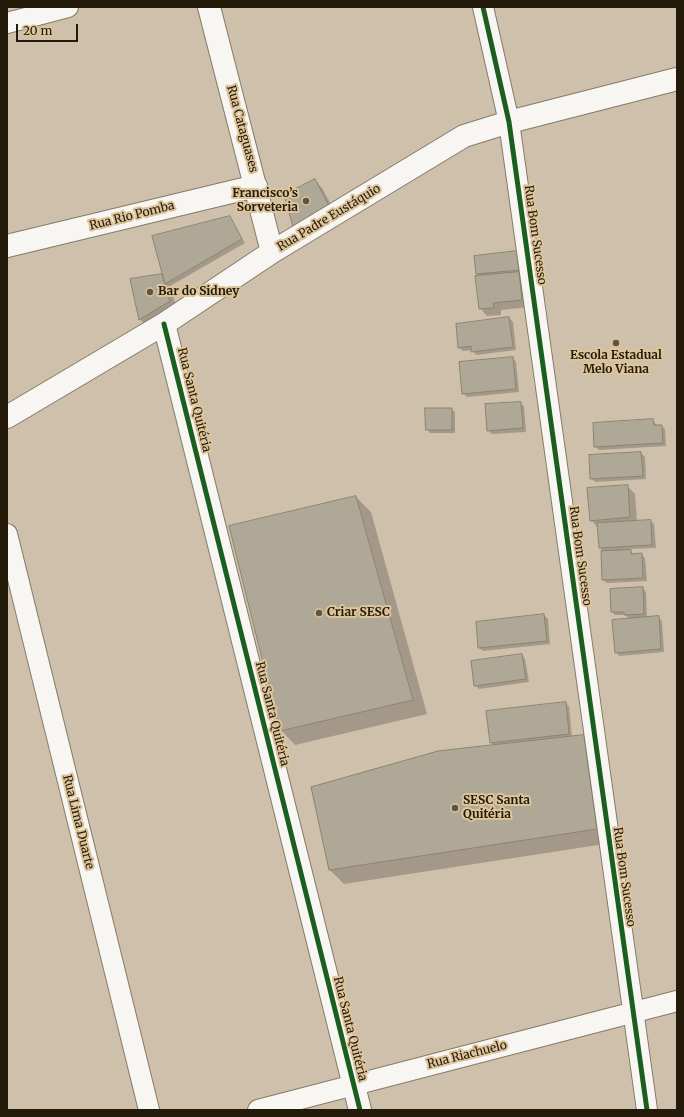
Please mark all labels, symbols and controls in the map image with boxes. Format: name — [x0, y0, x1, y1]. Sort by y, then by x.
scale bar — [18, 16, 80, 42]
text: 20 m — [23, 23, 52, 38]
street label: Rua Cataguases — [223, 84, 261, 174]
street label: Rua Padre Eustáquio — [275, 181, 383, 255]
street label: Rua Bom Sucesso — [521, 184, 549, 286]
place label: Francisco’s Sorveteria — [232, 187, 298, 215]
marker: Francisco’s Sorveteria — [301, 196, 311, 206]
street label: Rua Rio Pomba — [88, 198, 176, 234]
place label: Bar do Sidney — [158, 285, 239, 299]
marker: Bar do Sidney — [145, 287, 155, 297]
marker: Escola Estadual Melo Viana — [611, 338, 621, 348]
street label: Rua Santa Quitéria — [174, 346, 214, 454]
place label: Escola Estadual Melo Viana — [570, 349, 662, 377]
street label: Rua Bom Sucesso — [566, 505, 594, 607]
place label: Criar SESC — [327, 606, 390, 620]
marker: Criar SESC — [314, 608, 324, 618]
street label: Rua Santa Quitéria — [252, 660, 292, 768]
street label: Rua Lima Duarte — [59, 773, 97, 871]
place label: SESC Santa Quitéria — [463, 794, 530, 822]
marker: SESC Santa Quitéria — [450, 803, 460, 813]
street label: Rua Bom Sucesso — [610, 826, 638, 928]
street label: Rua Santa Quitéria — [330, 975, 370, 1083]
street label: Rua Riachuelo — [426, 1038, 508, 1072]

